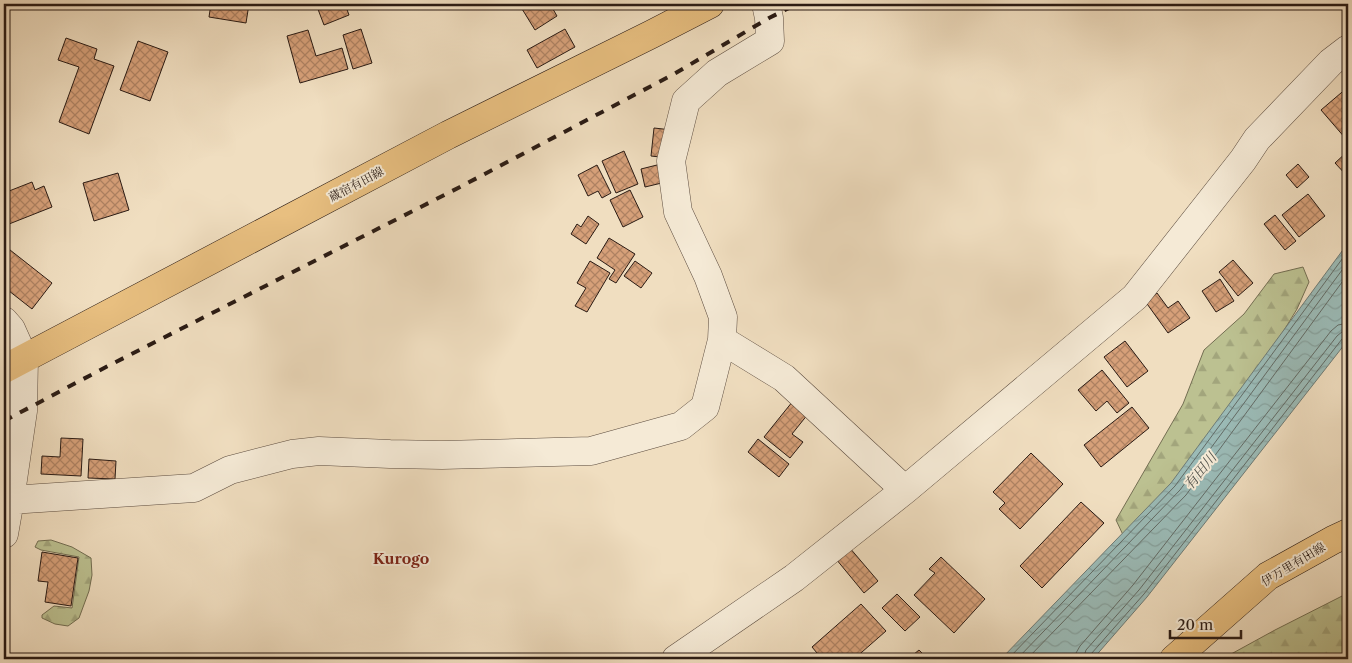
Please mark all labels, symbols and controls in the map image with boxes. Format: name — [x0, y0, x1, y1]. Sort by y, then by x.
street label: 蔵宿有田線 — [326, 163, 386, 205]
water label: 有田川 — [1180, 447, 1221, 493]
street label: 伊万里有田線 — [1258, 539, 1328, 589]
district label: Kurogo — [373, 549, 429, 568]
scale bar — [1170, 608, 1241, 640]
text: 20 m — [1177, 615, 1213, 634]

